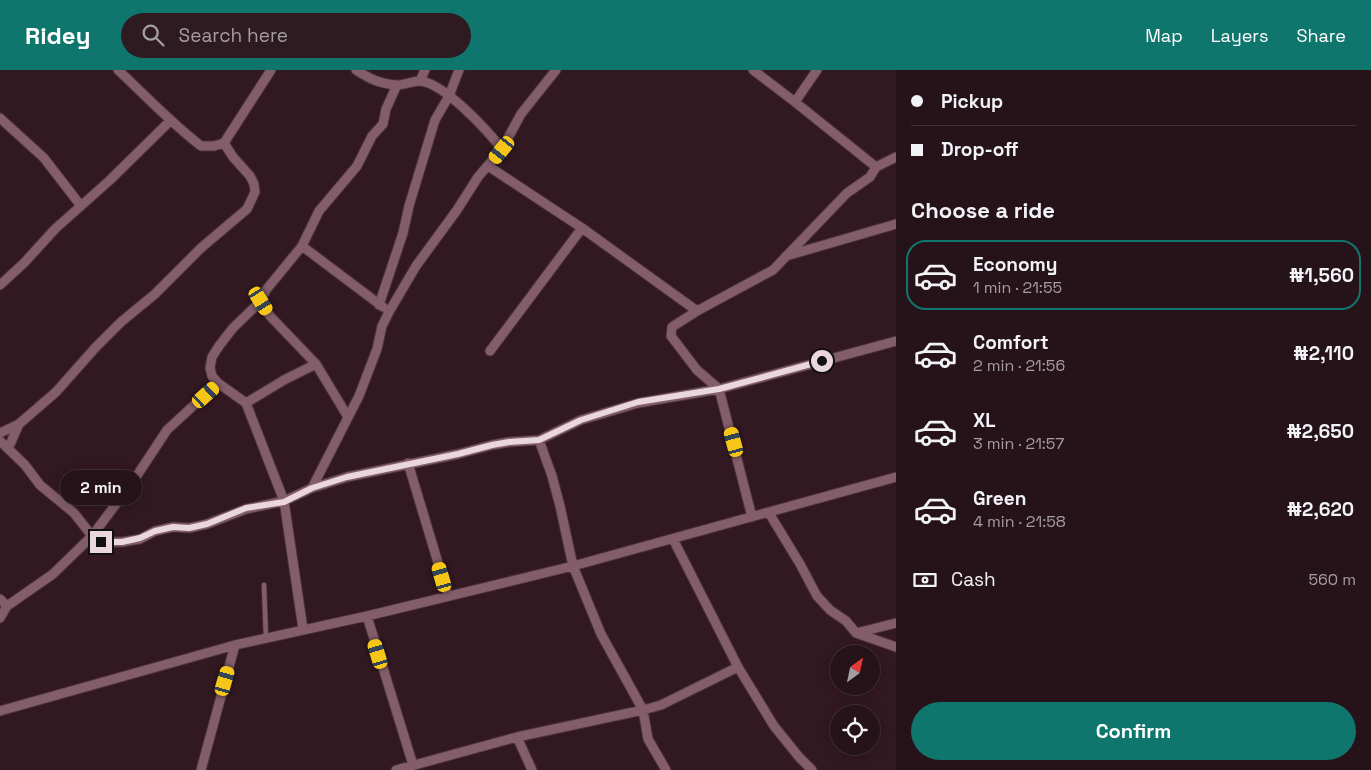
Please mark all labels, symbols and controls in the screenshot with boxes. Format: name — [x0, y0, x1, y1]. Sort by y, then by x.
search box — [121, 13, 471, 58]
text: Ridey — [25, 20, 91, 51]
icon: search — [139, 21, 167, 49]
text: Search here — [179, 23, 288, 48]
text: Map — [1145, 24, 1183, 47]
text: Layers — [1211, 24, 1268, 47]
text: Share — [1296, 24, 1346, 47]
text: Pickup — [941, 89, 1003, 114]
car — [486, 134, 517, 166]
text: Drop-off — [941, 137, 1019, 162]
text: Choose a ride — [911, 196, 1055, 224]
text: Economy — [973, 252, 1057, 277]
icon: car — [913, 253, 958, 298]
text: ₦1,560 — [1289, 263, 1354, 288]
text: 1 min · 21:55 — [973, 277, 1062, 298]
car — [246, 284, 275, 318]
text: Comfort — [973, 330, 1049, 355]
icon: car — [913, 331, 958, 376]
text: ₦2,110 — [1293, 341, 1354, 366]
route start — [811, 350, 833, 372]
text: 2 min · 21:56 — [973, 355, 1065, 376]
car — [189, 379, 222, 411]
text: XL — [973, 408, 996, 433]
icon: car — [913, 409, 958, 454]
text: ₦2,650 — [1287, 419, 1354, 444]
car — [722, 426, 745, 458]
text: 3 min · 21:57 — [973, 433, 1064, 454]
callout: 2 min — [60, 470, 142, 504]
text: 2 min — [80, 477, 122, 498]
text: Green — [973, 486, 1026, 511]
icon: car — [913, 487, 958, 532]
text: ₦2,620 — [1287, 497, 1354, 522]
text: 4 min · 21:58 — [973, 511, 1066, 532]
route end — [90, 531, 112, 553]
car — [430, 561, 453, 593]
icon: cash — [911, 566, 939, 594]
text: Cash — [951, 567, 996, 592]
text: 560 m — [1308, 569, 1356, 590]
car — [366, 637, 389, 671]
north arrow — [830, 645, 880, 695]
map controls — [830, 645, 880, 755]
car — [213, 665, 236, 697]
button: Confirm — [911, 702, 1356, 760]
button: locate — [830, 705, 880, 755]

